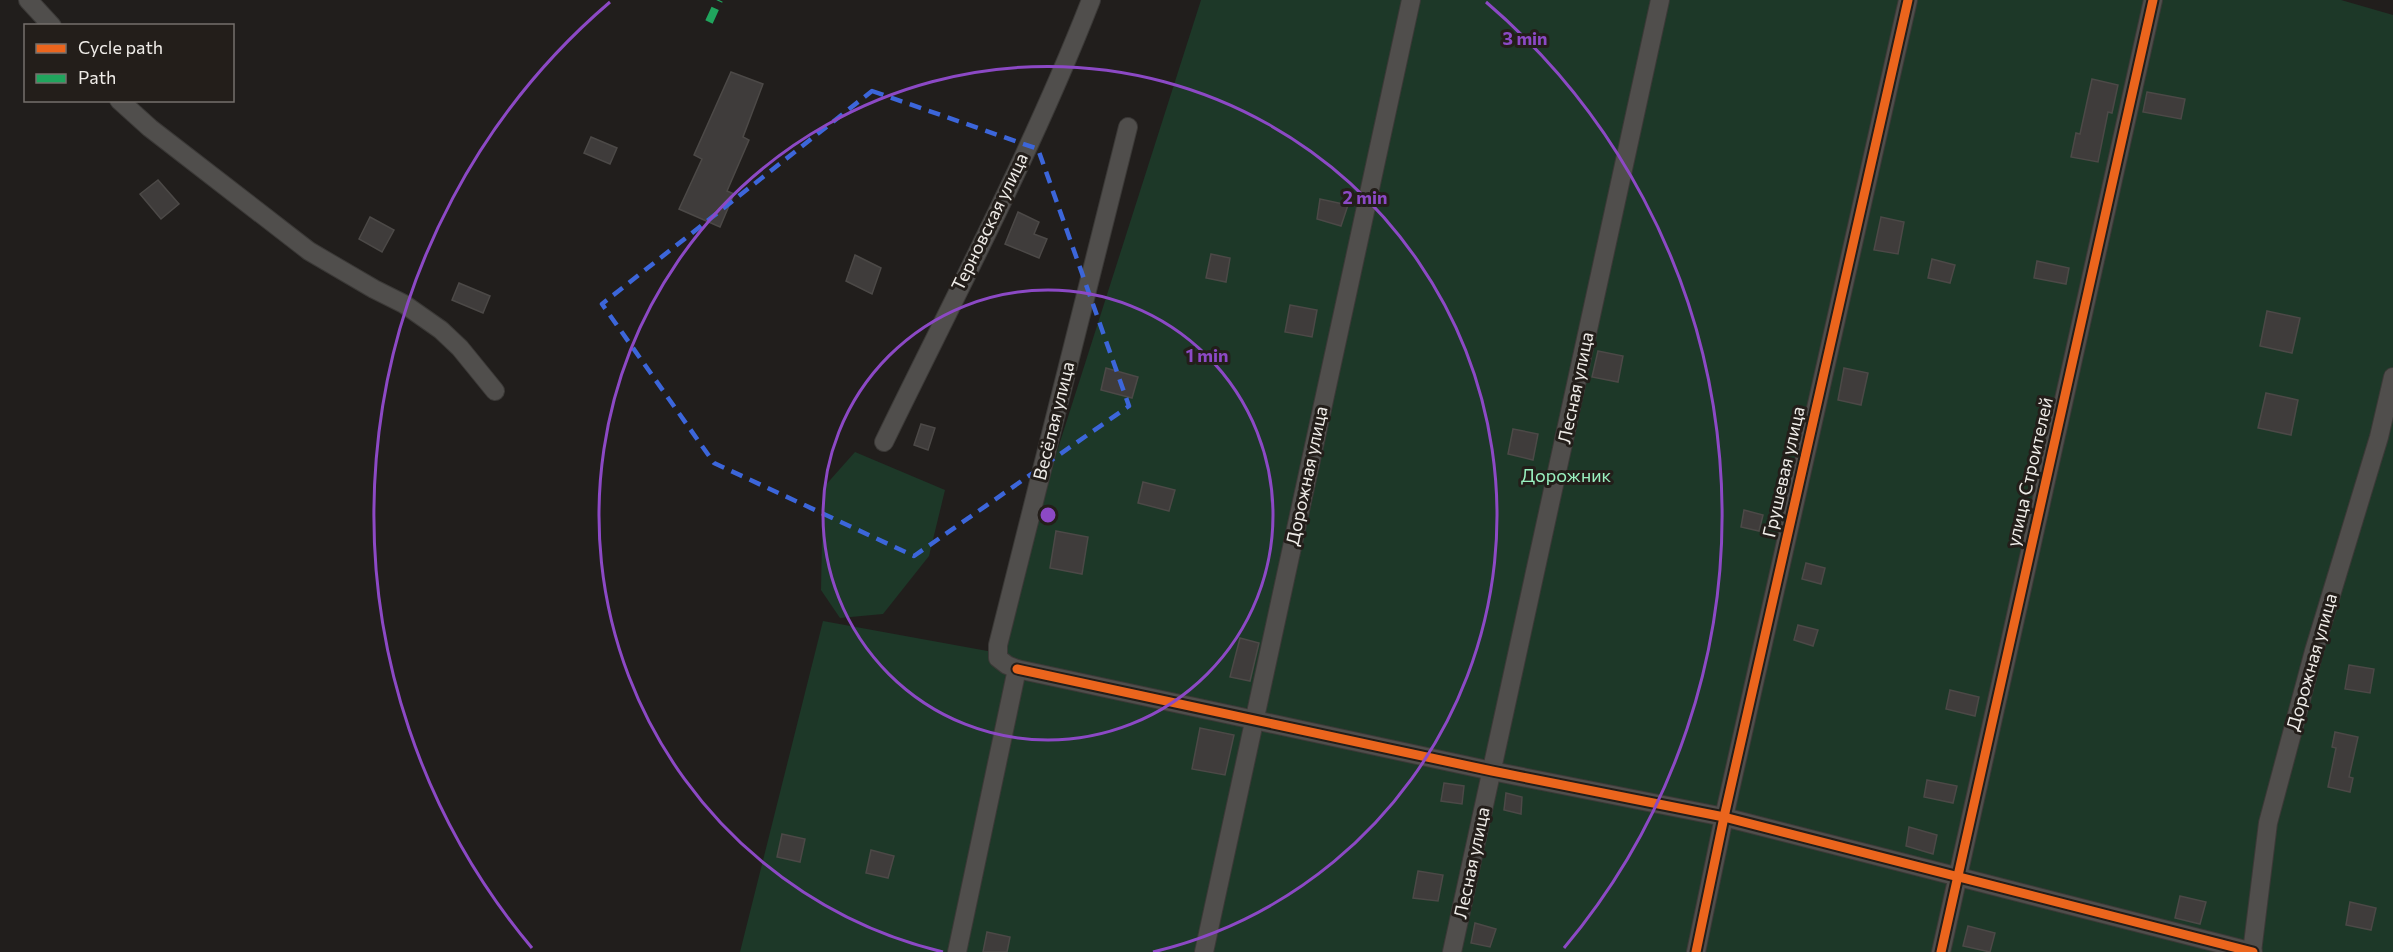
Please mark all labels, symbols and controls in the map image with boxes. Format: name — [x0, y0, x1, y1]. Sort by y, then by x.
legend — [24, 24, 234, 102]
text: 3 min — [1502, 27, 1548, 49]
text: Cycle path — [78, 36, 163, 58]
text: Path — [78, 66, 116, 88]
street label: Терновская улица — [946, 149, 1032, 294]
text: 2 min — [1343, 186, 1387, 208]
street label: Лесная улица — [1552, 330, 1598, 446]
text: 1 min — [1186, 344, 1228, 366]
street label: Весёлая улица — [1028, 359, 1078, 482]
street label: улица Строителей — [2001, 395, 2057, 549]
street label: Дорожная улица — [1281, 404, 1332, 547]
street label: Грушевая улица — [1757, 404, 1809, 539]
park label: Дорожник — [1521, 464, 1611, 486]
centre of rings — [1038, 505, 1058, 525]
street label: Дорожная улица — [2281, 591, 2341, 733]
street label: Лесная улица — [1448, 805, 1494, 921]

